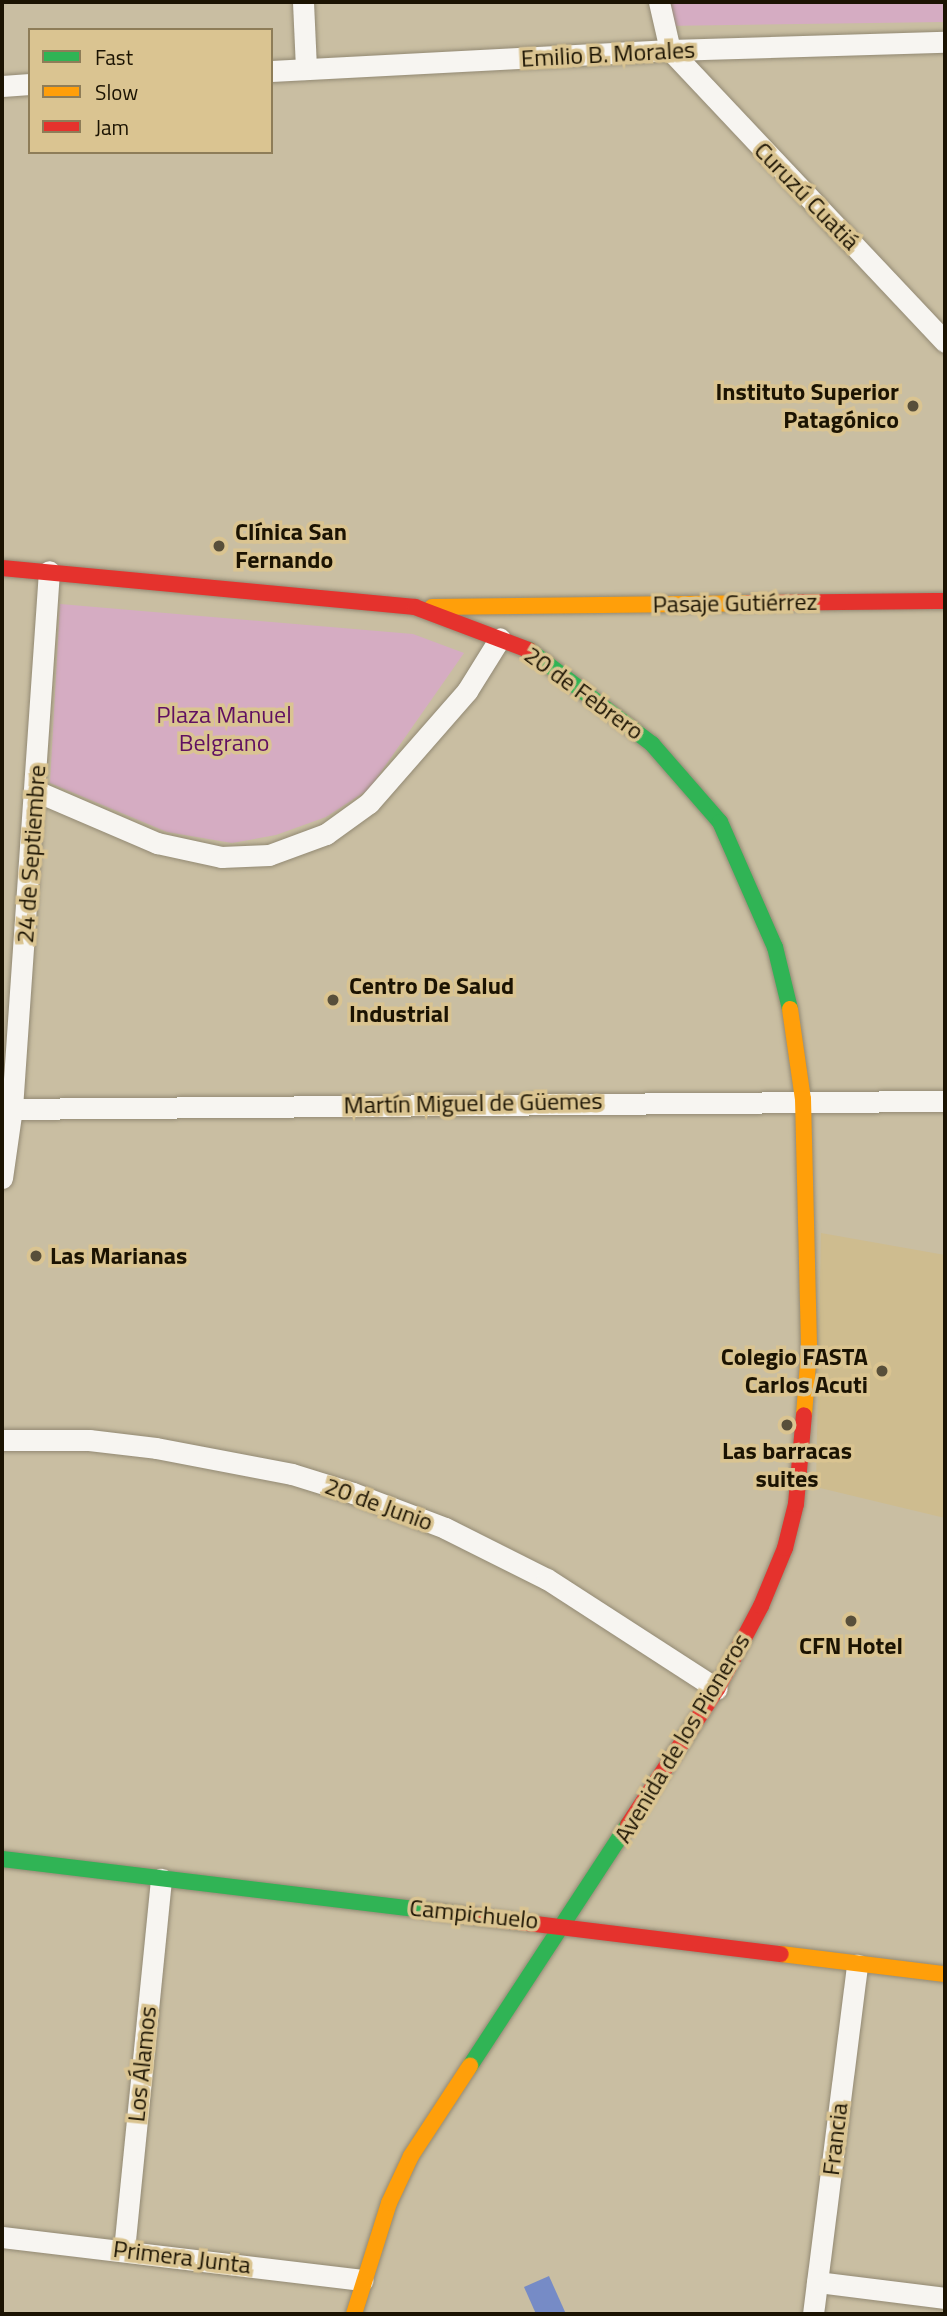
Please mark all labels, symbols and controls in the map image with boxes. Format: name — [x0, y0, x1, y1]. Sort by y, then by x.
legend — [28, 28, 273, 154]
street label: Emilio B. Morales — [520, 35, 696, 73]
text: Fast — [95, 41, 133, 73]
text: Slow — [95, 76, 138, 108]
text: Jam — [95, 111, 129, 143]
street label: Curuzú Cuatiá — [748, 136, 866, 256]
place label: Instituto Superior Patagónico — [715, 378, 899, 434]
marker: Instituto Superior Patagónico — [905, 398, 921, 414]
place label: Clínica San Fernando — [235, 518, 347, 574]
marker: Clínica San Fernando — [209, 536, 229, 556]
street label: Pasaje Gutiérrez — [652, 587, 818, 619]
street label: 20 de Febrero — [519, 640, 649, 746]
park label: Plaza Manuel Belgrano — [156, 701, 292, 757]
street label: 24 de Septiembre — [10, 764, 52, 944]
place label: Centro De Salud Industrial — [349, 972, 514, 1028]
marker: Centro De Salud Industrial — [323, 990, 343, 1010]
street label: Martín Miguel de Güemes — [343, 1086, 603, 1120]
place label: Las Marianas — [50, 1242, 187, 1270]
marker: Las Marianas — [28, 1248, 44, 1264]
place label: Colegio FASTA Carlos Acuti — [721, 1343, 868, 1399]
marker: Colegio FASTA Carlos Acuti — [874, 1363, 890, 1379]
marker: Las barracas suites — [779, 1417, 795, 1433]
place label: Las barracas suites — [722, 1437, 852, 1493]
street label: 20 de Junio — [321, 1471, 437, 1537]
marker: CFN Hotel — [843, 1613, 859, 1629]
street label: Avenida de los Pioneros — [608, 1628, 756, 1848]
place label: CFN Hotel — [799, 1632, 903, 1660]
street label: Campichuelo — [408, 1893, 540, 1935]
street label: Los Álamos — [122, 2005, 162, 2123]
street label: Francia — [816, 2101, 854, 2177]
street label: Primera Junta — [111, 2234, 253, 2280]

